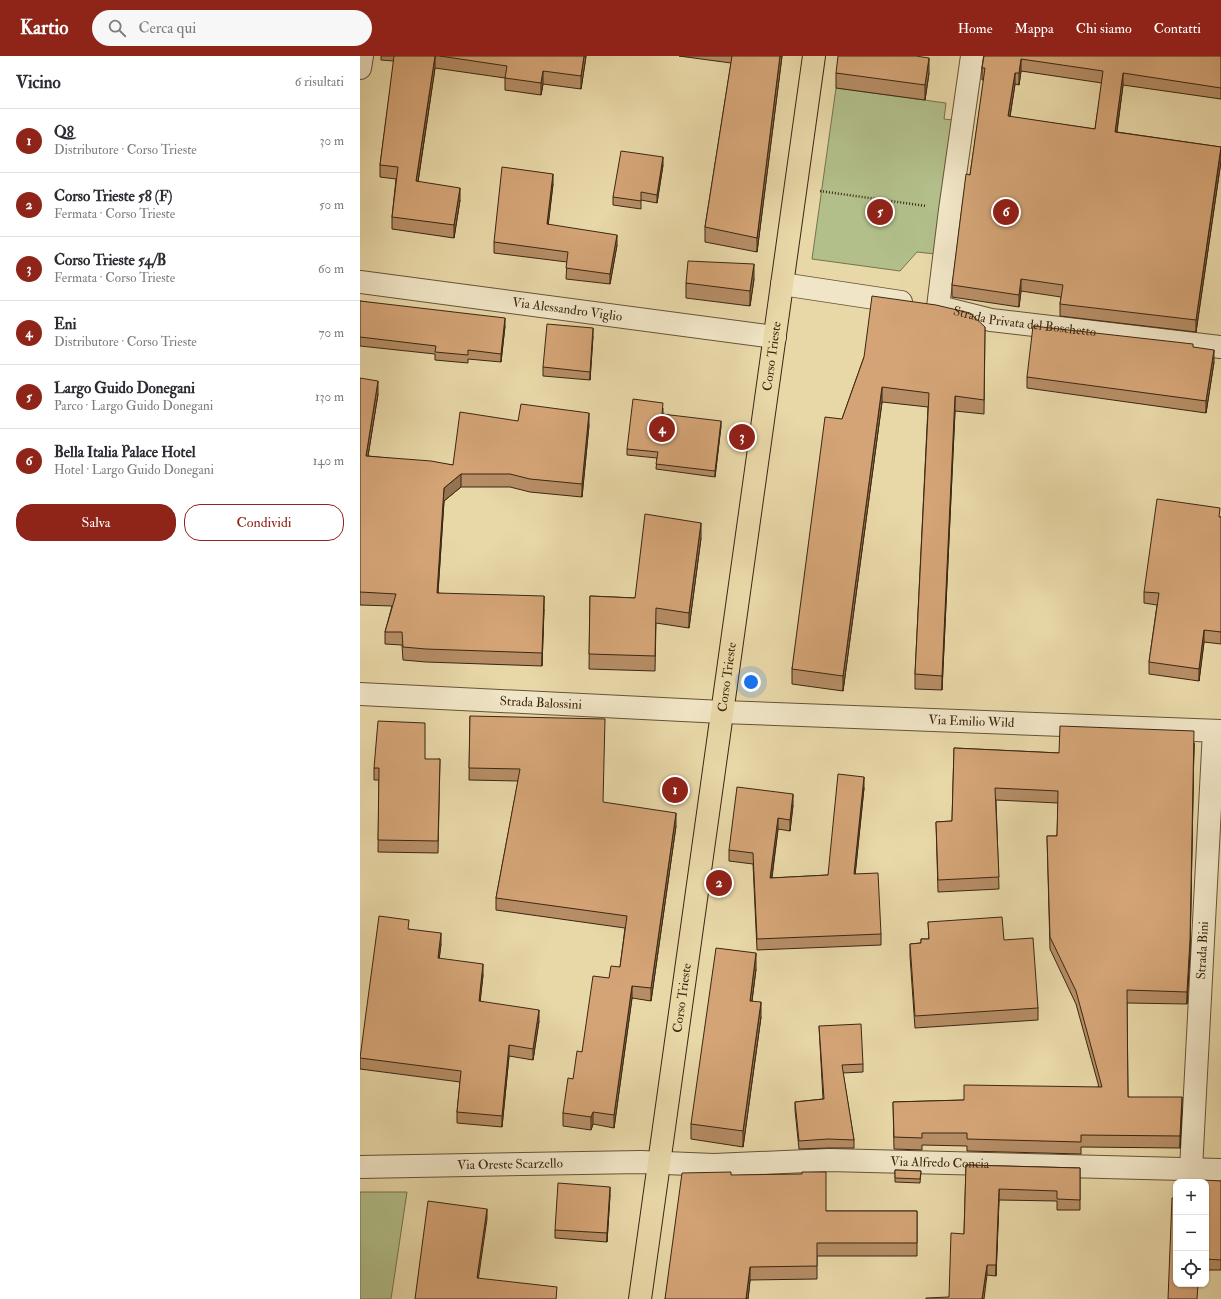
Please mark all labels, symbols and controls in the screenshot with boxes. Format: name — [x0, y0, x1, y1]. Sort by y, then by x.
search box — [92, 10, 372, 46]
text: Kartio — [20, 16, 68, 40]
icon: search — [106, 17, 128, 39]
text: Cerca qui — [138, 19, 196, 38]
text: Home — [958, 20, 993, 37]
text: Mappa — [1015, 20, 1054, 37]
text: Chi siamo — [1076, 20, 1132, 37]
text: Contatti — [1154, 20, 1201, 37]
text: Vicino — [16, 72, 61, 93]
text: 6 risultati — [295, 74, 344, 90]
text: Q8 — [54, 123, 74, 142]
text: 1 — [27, 133, 31, 149]
text: 30 m — [320, 133, 344, 149]
text: Distributore · Corso Trieste — [54, 142, 197, 158]
text: Corso Trieste 58 (F) — [54, 187, 173, 206]
text: 2 — [26, 197, 32, 213]
text: 50 m — [319, 197, 344, 213]
pin: 5 — [867, 197, 893, 227]
pin: 6 — [993, 197, 1019, 227]
text: Fermata · Corso Trieste — [54, 206, 175, 222]
text: Corso Trieste 54/B — [54, 251, 166, 270]
text: 3 — [27, 261, 32, 277]
text: 60 m — [318, 261, 344, 277]
text: Fermata · Corso Trieste — [54, 270, 175, 286]
street label: Via Alessandro Viglio — [511, 294, 623, 325]
street label: Strada Privata del Boschetto — [951, 303, 1097, 340]
text: Eni — [54, 315, 77, 334]
street label: Corso Trieste — [759, 320, 785, 392]
text: 4 — [25, 325, 33, 341]
text: 70 m — [319, 325, 344, 341]
text: Distributore · Corso Trieste — [54, 334, 197, 350]
text: Largo Guido Donegani — [54, 379, 195, 398]
text: 5 — [26, 389, 32, 405]
text: 130 m — [315, 389, 344, 405]
text: Parco · Largo Guido Donegani — [54, 398, 213, 414]
pin: 4 — [649, 414, 675, 444]
pin: 3 — [729, 422, 755, 452]
text: Bella Italia Palace Hotel — [54, 443, 196, 462]
text: 6 — [26, 453, 32, 469]
text: 140 m — [313, 453, 344, 469]
text: Hotel · Largo Guido Donegani — [54, 462, 214, 478]
button: Salva — [16, 504, 176, 541]
button: Condividi — [184, 504, 344, 541]
street label: Corso Trieste — [714, 641, 740, 713]
your location — [741, 672, 761, 692]
street label: Strada Balossini — [499, 693, 583, 713]
street label: Via Emilio Wild — [928, 712, 1015, 731]
pin: 1 — [662, 775, 688, 805]
pin: 2 — [706, 868, 732, 898]
street label: Strada Bini — [1193, 920, 1212, 980]
street label: Corso Trieste — [669, 962, 695, 1034]
street label: Via Alfredo Concia — [890, 1154, 990, 1172]
street label: Via Oreste Scarzello — [457, 1155, 563, 1173]
map controls — [1173, 1179, 1209, 1287]
button: + — [1173, 1179, 1209, 1215]
button: − — [1173, 1215, 1209, 1251]
button: locate — [1173, 1251, 1209, 1287]

